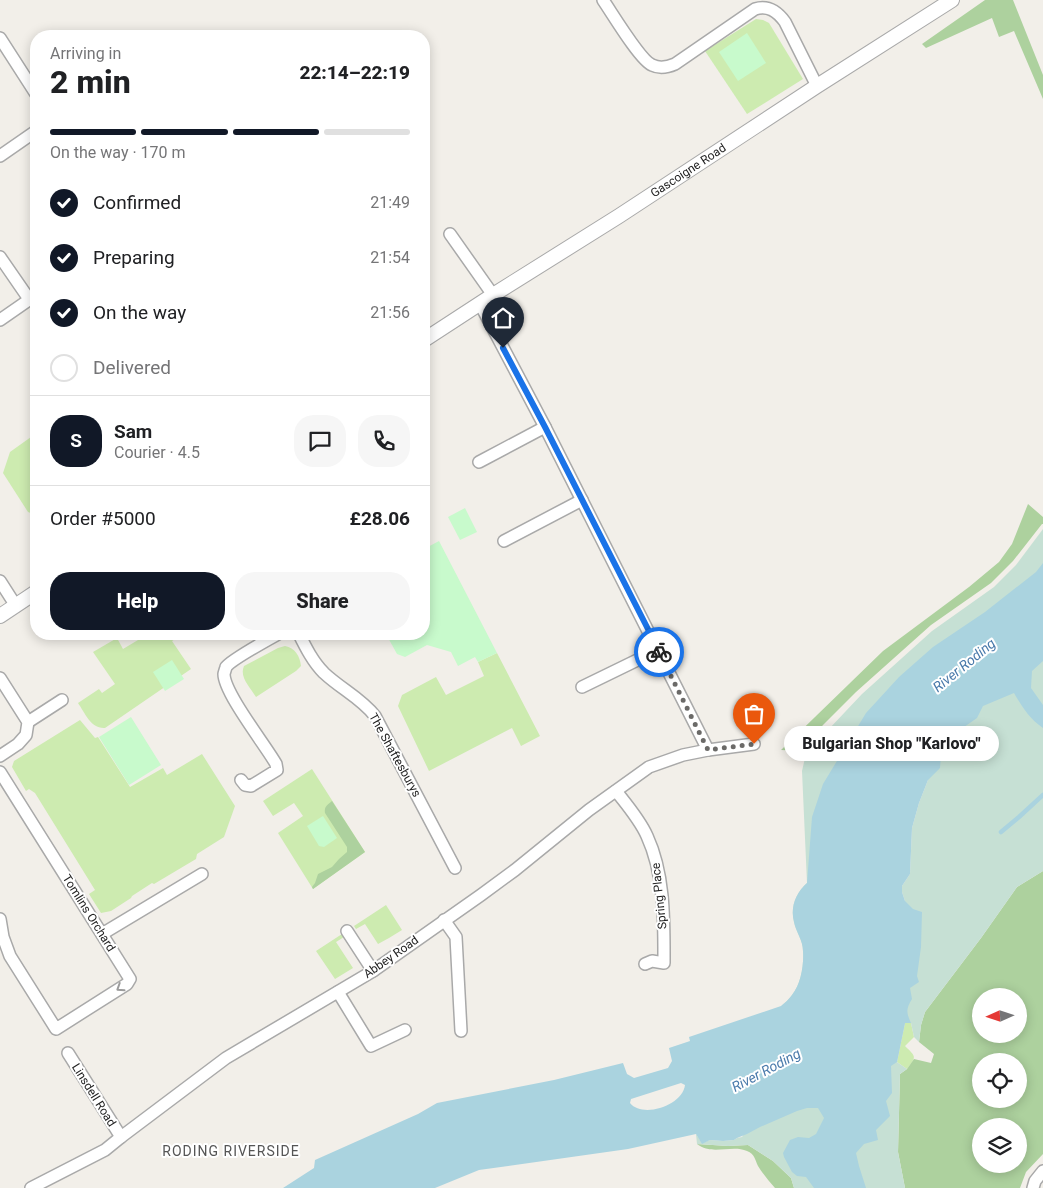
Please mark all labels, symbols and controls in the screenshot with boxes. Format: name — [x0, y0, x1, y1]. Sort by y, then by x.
text: Arriving in — [50, 44, 121, 63]
text: 22:14–22:19 — [299, 61, 410, 84]
text: 2 min — [50, 63, 131, 101]
street label: Gascoigne Road — [648, 141, 729, 200]
text: On the way · 170 m — [50, 143, 186, 162]
icon: check — [50, 189, 78, 217]
text: Confirmed — [93, 191, 181, 214]
text: 21:49 — [370, 193, 410, 212]
icon: check — [50, 244, 78, 272]
text: Preparing — [93, 246, 175, 269]
text: 21:54 — [370, 248, 410, 267]
pin — [482, 297, 524, 348]
icon: check — [50, 299, 78, 327]
text: On the way — [93, 301, 186, 324]
text: 21:56 — [370, 303, 410, 322]
icon: home — [489, 304, 517, 332]
text: Delivered — [93, 356, 171, 379]
button: chat — [294, 415, 346, 467]
button: phone — [358, 415, 410, 467]
text: Sam — [114, 420, 152, 443]
text: S — [70, 429, 82, 452]
text: Courier · 4.5 — [114, 443, 200, 462]
text: Order #5000 — [50, 507, 156, 530]
text: £28.06 — [350, 507, 410, 530]
button: Help — [50, 572, 225, 630]
button: Share — [235, 572, 410, 630]
courier — [634, 627, 684, 677]
water label: River Roding — [930, 635, 999, 695]
icon: bike — [645, 638, 673, 666]
pin — [733, 693, 775, 744]
icon: bag — [740, 700, 768, 728]
street label: The Shaftesburys — [366, 711, 424, 799]
callout: Bulgarian Shop "Karlovo" — [784, 726, 999, 762]
text: Bulgarian Shop "Karlovo" — [802, 734, 981, 753]
street label: Spring Place — [649, 862, 669, 930]
street label: Tomlins Orchard — [60, 872, 118, 954]
street label: Abbey Road — [361, 933, 421, 981]
one-way arrow — [117, 982, 126, 992]
north arrow — [972, 988, 1028, 1042]
map controls — [972, 988, 1027, 1173]
water label: River Roding — [729, 1045, 803, 1095]
button: locate — [972, 1053, 1027, 1108]
street label: Linsdell Road — [69, 1061, 119, 1129]
button: layers — [972, 1118, 1027, 1173]
district label: RODING RIVERSIDE — [162, 1143, 300, 1159]

